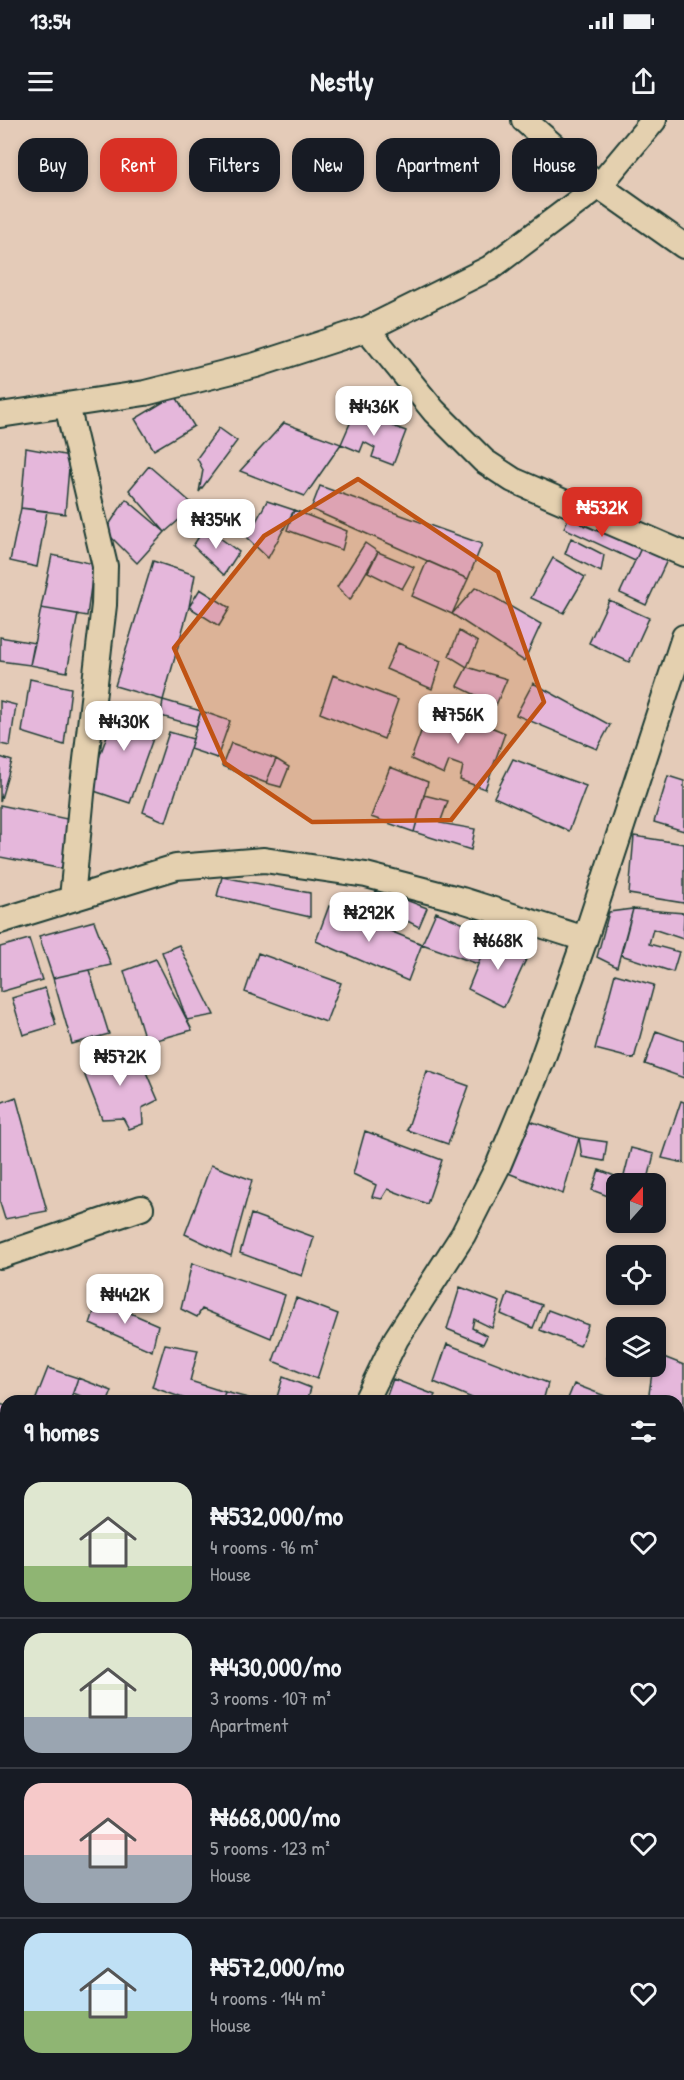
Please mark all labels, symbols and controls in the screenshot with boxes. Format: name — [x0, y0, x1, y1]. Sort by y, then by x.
text: 13:54 — [30, 6, 71, 36]
text: Nestly — [310, 63, 374, 99]
icon: menu — [24, 65, 57, 98]
icon: share — [627, 65, 660, 98]
chip: Buy — [18, 138, 88, 192]
chip: Rent — [100, 138, 177, 192]
chip: Filters — [189, 138, 280, 192]
chip: New — [292, 138, 364, 192]
chip: Apartment — [376, 138, 500, 192]
chip: House — [512, 138, 597, 192]
pin: ₦436K — [332, 386, 416, 437]
text: ₦436K — [349, 392, 399, 419]
pin: ₦532K — [560, 487, 644, 538]
text: ₦532K — [576, 493, 628, 520]
pin: ₦354K — [174, 499, 258, 550]
text: ₦354K — [191, 505, 241, 532]
pin: ₦756K — [416, 694, 500, 745]
text: ₦756K — [432, 700, 484, 727]
pin: ₦430K — [82, 701, 166, 752]
text: ₦430K — [99, 707, 149, 734]
pin: ₦292K — [327, 892, 411, 943]
text: ₦292K — [344, 898, 394, 925]
pin: ₦668K — [456, 920, 540, 971]
text: ₦668K — [473, 926, 523, 953]
pin: ₦572K — [78, 1036, 162, 1087]
text: ₦572K — [94, 1042, 146, 1069]
north arrow — [606, 1173, 666, 1233]
map controls — [606, 1173, 666, 1377]
button: locate — [606, 1245, 666, 1305]
pin: ₦442K — [83, 1274, 167, 1325]
text: ₦442K — [100, 1280, 150, 1307]
button: layers — [606, 1317, 666, 1377]
text: 9 homes — [24, 1414, 99, 1449]
icon: filters — [627, 1415, 660, 1448]
text: ₦532,000/mo — [210, 1498, 343, 1533]
icon: home — [72, 1506, 144, 1578]
icon: heart — [627, 1526, 660, 1559]
text: 4 rooms · 96 m² — [210, 1533, 319, 1560]
text: House — [210, 1560, 251, 1587]
text: ₦430,000/mo — [210, 1649, 341, 1684]
icon: home — [72, 1657, 144, 1729]
icon: heart — [627, 1677, 660, 1710]
text: 3 rooms · 107 m² — [210, 1684, 331, 1711]
text: Apartment — [210, 1711, 288, 1738]
text: ₦668,000/mo — [210, 1799, 340, 1834]
icon: home — [72, 1807, 144, 1879]
icon: heart — [627, 1827, 660, 1860]
text: 5 rooms · 123 m² — [210, 1834, 330, 1861]
text: House — [210, 1861, 251, 1888]
text: ₦572,000/mo — [210, 1949, 344, 1984]
icon: home — [72, 1957, 144, 2029]
icon: heart — [627, 1977, 660, 2010]
text: 4 rooms · 144 m² — [210, 1984, 325, 2011]
text: House — [210, 2011, 251, 2038]

